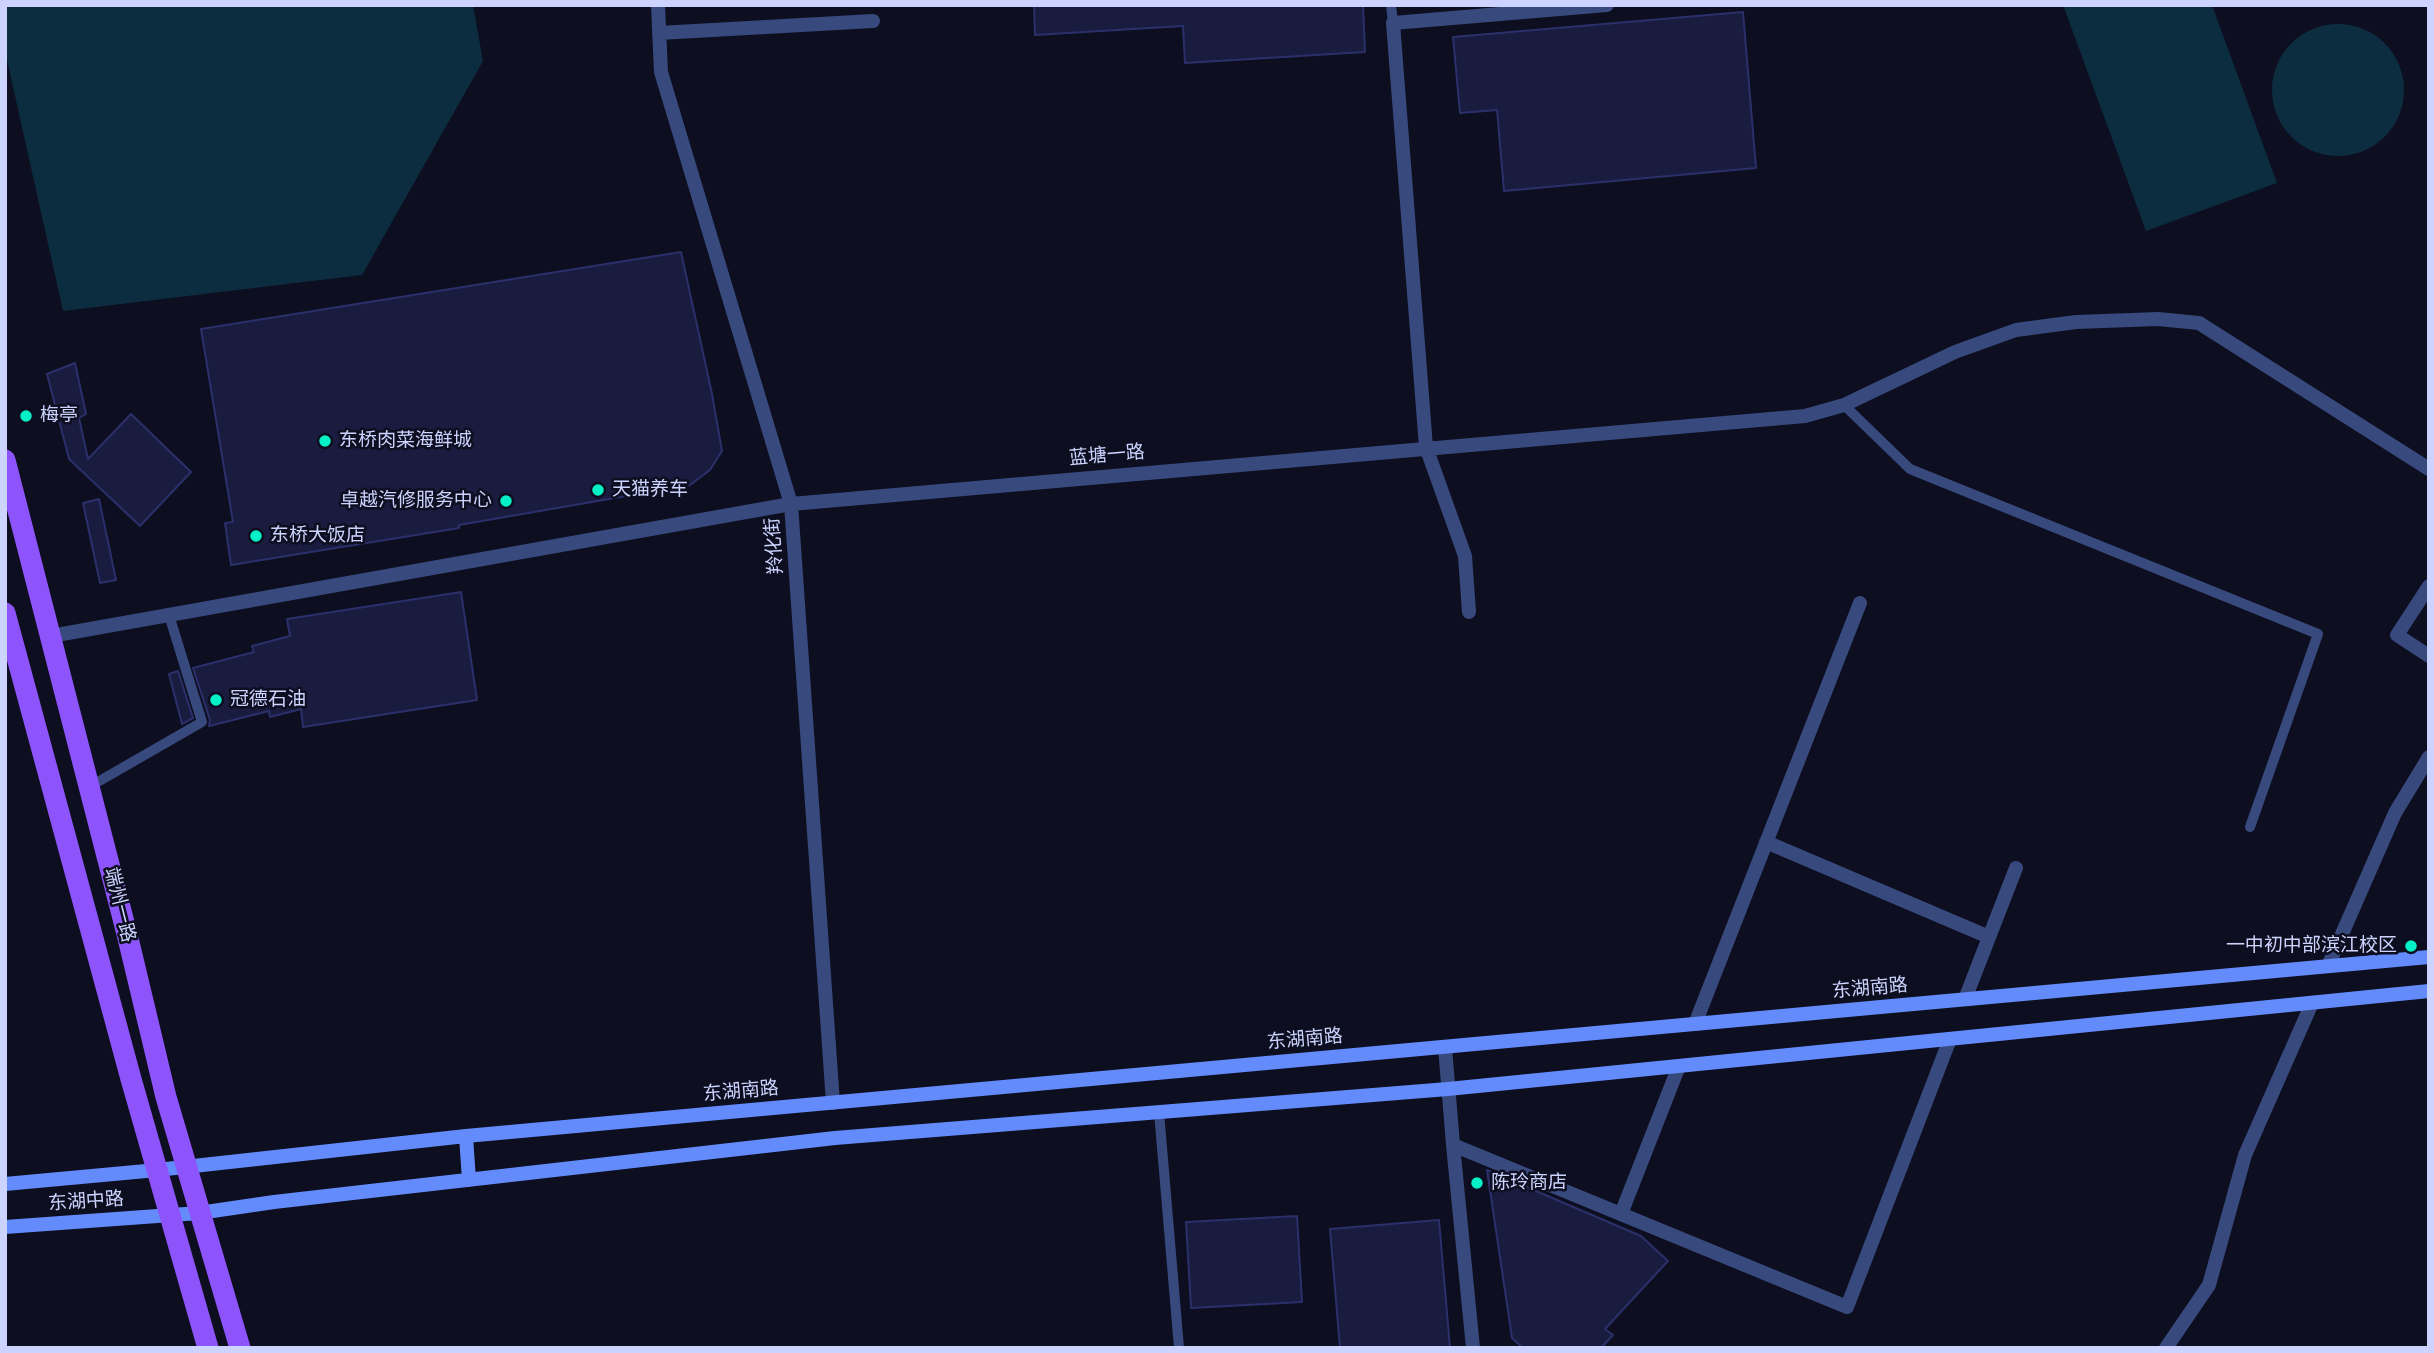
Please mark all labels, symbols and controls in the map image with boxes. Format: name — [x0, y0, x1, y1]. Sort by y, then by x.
place label: 梅亭 — [40, 405, 78, 427]
marker: 梅亭 — [18, 408, 34, 424]
place label: 东桥肉菜海鲜城 — [339, 430, 472, 452]
marker: 东桥肉菜海鲜城 — [317, 433, 333, 449]
street label: 蓝塘一路 — [1068, 441, 1146, 471]
place label: 天猫养车 — [612, 479, 688, 501]
marker: 天猫养车 — [590, 482, 606, 498]
place label: 卓越汽修服务中心 — [340, 490, 492, 512]
marker: 卓越汽修服务中心 — [498, 493, 514, 509]
street label: 羚化街 — [762, 517, 788, 575]
place label: 东桥大饭店 — [270, 525, 365, 547]
marker: 东桥大饭店 — [248, 528, 264, 544]
place label: 冠德石油 — [230, 689, 306, 711]
marker: 冠德石油 — [208, 692, 224, 708]
street label: 端州一路 — [99, 865, 139, 945]
place label: 一中初中部滨江校区 — [2226, 935, 2397, 957]
marker: 一中初中部滨江校区 — [2403, 938, 2419, 954]
street label: 东湖南路 — [1831, 974, 1909, 1004]
street label: 东湖南路 — [1266, 1025, 1344, 1055]
street label: 东湖南路 — [702, 1077, 780, 1107]
place label: 陈玲商店 — [1491, 1172, 1567, 1194]
marker: 陈玲商店 — [1469, 1175, 1485, 1191]
street label: 东湖中路 — [47, 1188, 125, 1216]

